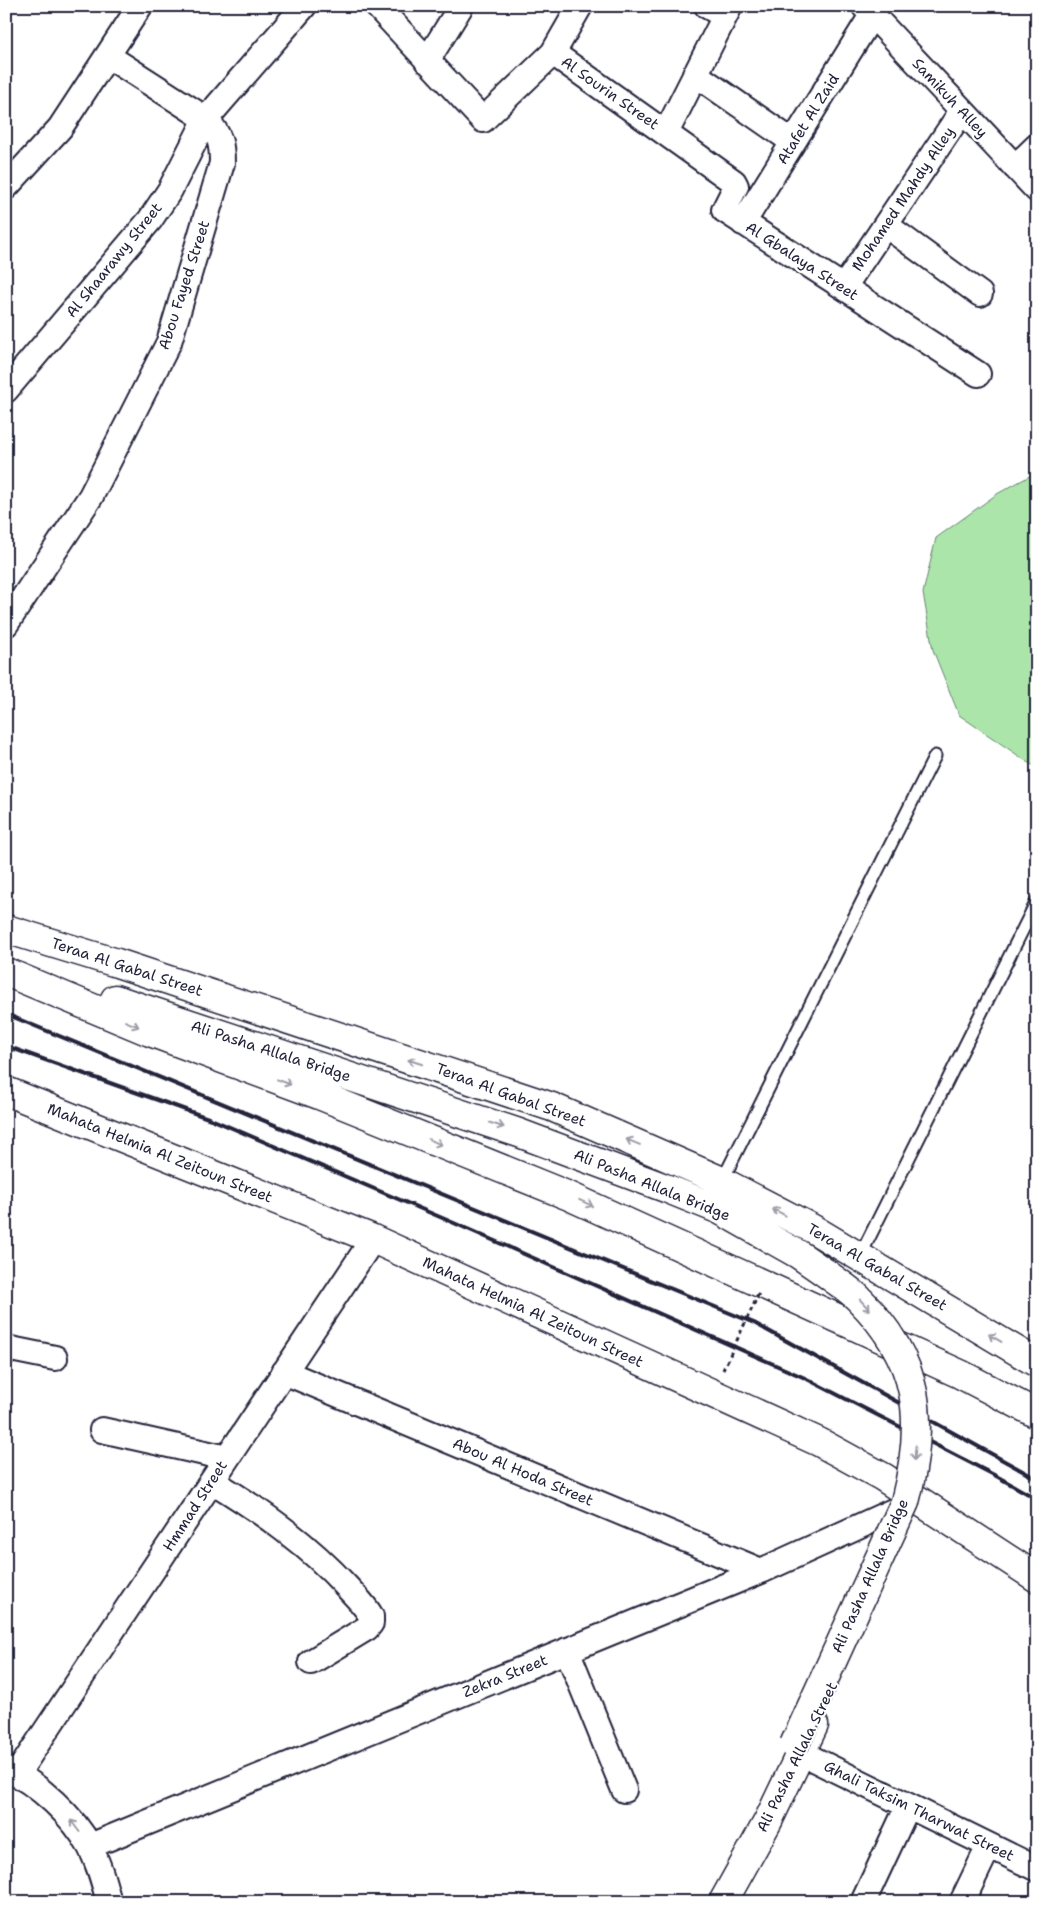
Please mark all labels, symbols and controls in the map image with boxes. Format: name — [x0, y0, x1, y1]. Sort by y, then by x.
street label: Al Sourin Street — [557, 52, 663, 134]
street label: Samikuh Alley — [908, 54, 992, 142]
street label: Atafet Al Zaid — [772, 70, 844, 168]
street label: Mohamed Mahdy Alley — [847, 123, 959, 275]
street label: Al Shaarawy Street — [61, 198, 167, 322]
street label: Al Gbalaya Street — [742, 217, 862, 305]
street label: Abou Fayed Street — [154, 218, 214, 352]
street label: Teraa Al Gabal Street — [49, 933, 205, 1001]
street label: Ali Pasha Allala Bridge — [188, 1016, 354, 1086]
one-way arrow — [124, 1020, 139, 1030]
one-way arrow — [407, 1056, 423, 1066]
street label: Teraa Al Gabal Street — [433, 1059, 589, 1131]
one-way arrow — [276, 1078, 291, 1087]
street label: Mahata Helmia Al Zeitoun Street — [44, 1099, 276, 1207]
one-way arrow — [488, 1121, 504, 1131]
one-way arrow — [626, 1136, 641, 1146]
one-way arrow — [427, 1138, 442, 1147]
street label: Ali Pasha Allala Bridge — [571, 1144, 733, 1226]
one-way arrow — [578, 1199, 593, 1209]
one-way arrow — [772, 1207, 787, 1217]
street label: Teraa Al Gabal Street — [803, 1219, 951, 1315]
street label: Mahata Helmia Al Zeitoun Street — [419, 1252, 647, 1372]
one-way arrow — [859, 1299, 871, 1312]
one-way arrow — [989, 1333, 1003, 1343]
street label: Abou Al Hoda Street — [450, 1433, 596, 1511]
one-way arrow — [910, 1445, 920, 1461]
street label: Hmmad Street — [158, 1457, 232, 1555]
street label: Ali Pasha Allala Bridge — [827, 1496, 913, 1656]
street label: Zekra Street — [460, 1650, 550, 1702]
street label: Ali Pasha Allala Street — [752, 1679, 842, 1835]
street label: Ghali Taksim Tharwat Street — [820, 1756, 1018, 1866]
one-way arrow — [70, 1819, 80, 1833]

